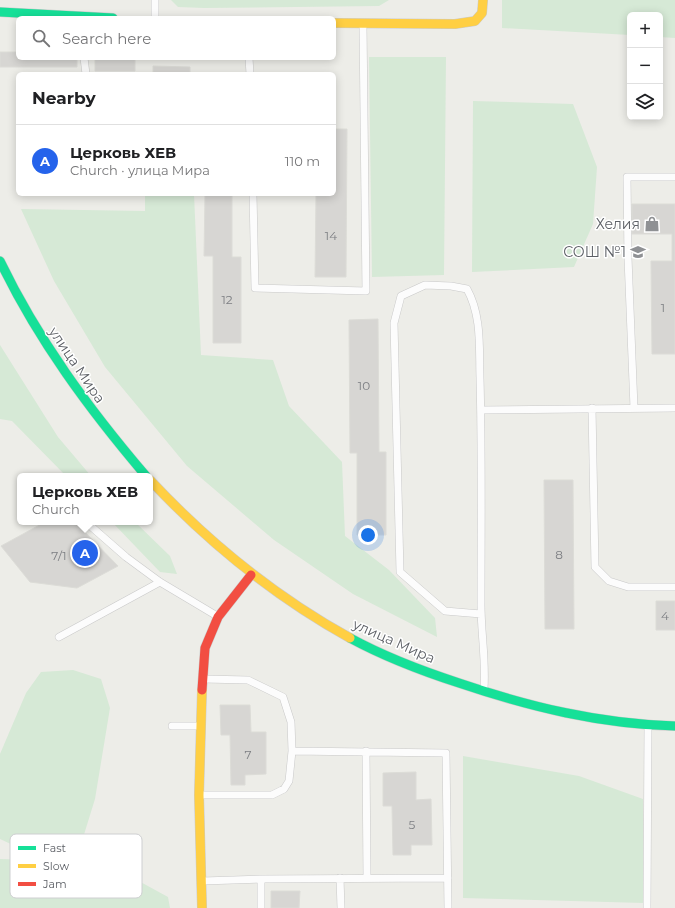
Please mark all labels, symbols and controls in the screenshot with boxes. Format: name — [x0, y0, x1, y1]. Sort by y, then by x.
map controls — [627, 12, 663, 120]
button: + — [627, 12, 663, 48]
search box — [16, 16, 336, 60]
icon: search — [30, 27, 52, 49]
text: Search here — [62, 29, 151, 48]
button: − — [627, 48, 663, 84]
button: layers — [627, 84, 663, 120]
text: Nearby — [32, 88, 96, 108]
text: Церковь ХЕВ — [70, 143, 176, 162]
text: A — [40, 153, 50, 169]
text: 110 m — [285, 153, 320, 169]
text: Church · улица Мира — [70, 162, 210, 178]
place label: Хелия — [596, 215, 640, 233]
shop icon: Хелия — [643, 215, 661, 233]
house number: 14 — [325, 228, 337, 243]
place label: СОШ №1 — [563, 243, 626, 261]
school or university icon: СОШ №1 — [629, 243, 647, 261]
house number: 12 — [221, 292, 233, 307]
house number: 1 — [661, 300, 665, 315]
street label: улица Мира — [44, 323, 109, 407]
house number: 10 — [358, 378, 370, 393]
popup — [17, 473, 153, 525]
text: Церковь ХЕВ — [32, 482, 138, 501]
text: Church — [32, 501, 80, 517]
your location — [358, 525, 378, 545]
pin: A — [72, 538, 98, 568]
house number: 8 — [555, 547, 563, 562]
house number: 7/1 — [51, 548, 67, 563]
house number: 4 — [661, 608, 669, 623]
street label: улица Мира — [349, 614, 438, 667]
house number: 7 — [244, 747, 252, 762]
house number: 5 — [409, 817, 416, 832]
legend — [10, 834, 142, 898]
text: Fast — [43, 841, 67, 855]
text: Slow — [43, 859, 69, 873]
text: Jam — [42, 877, 67, 891]

